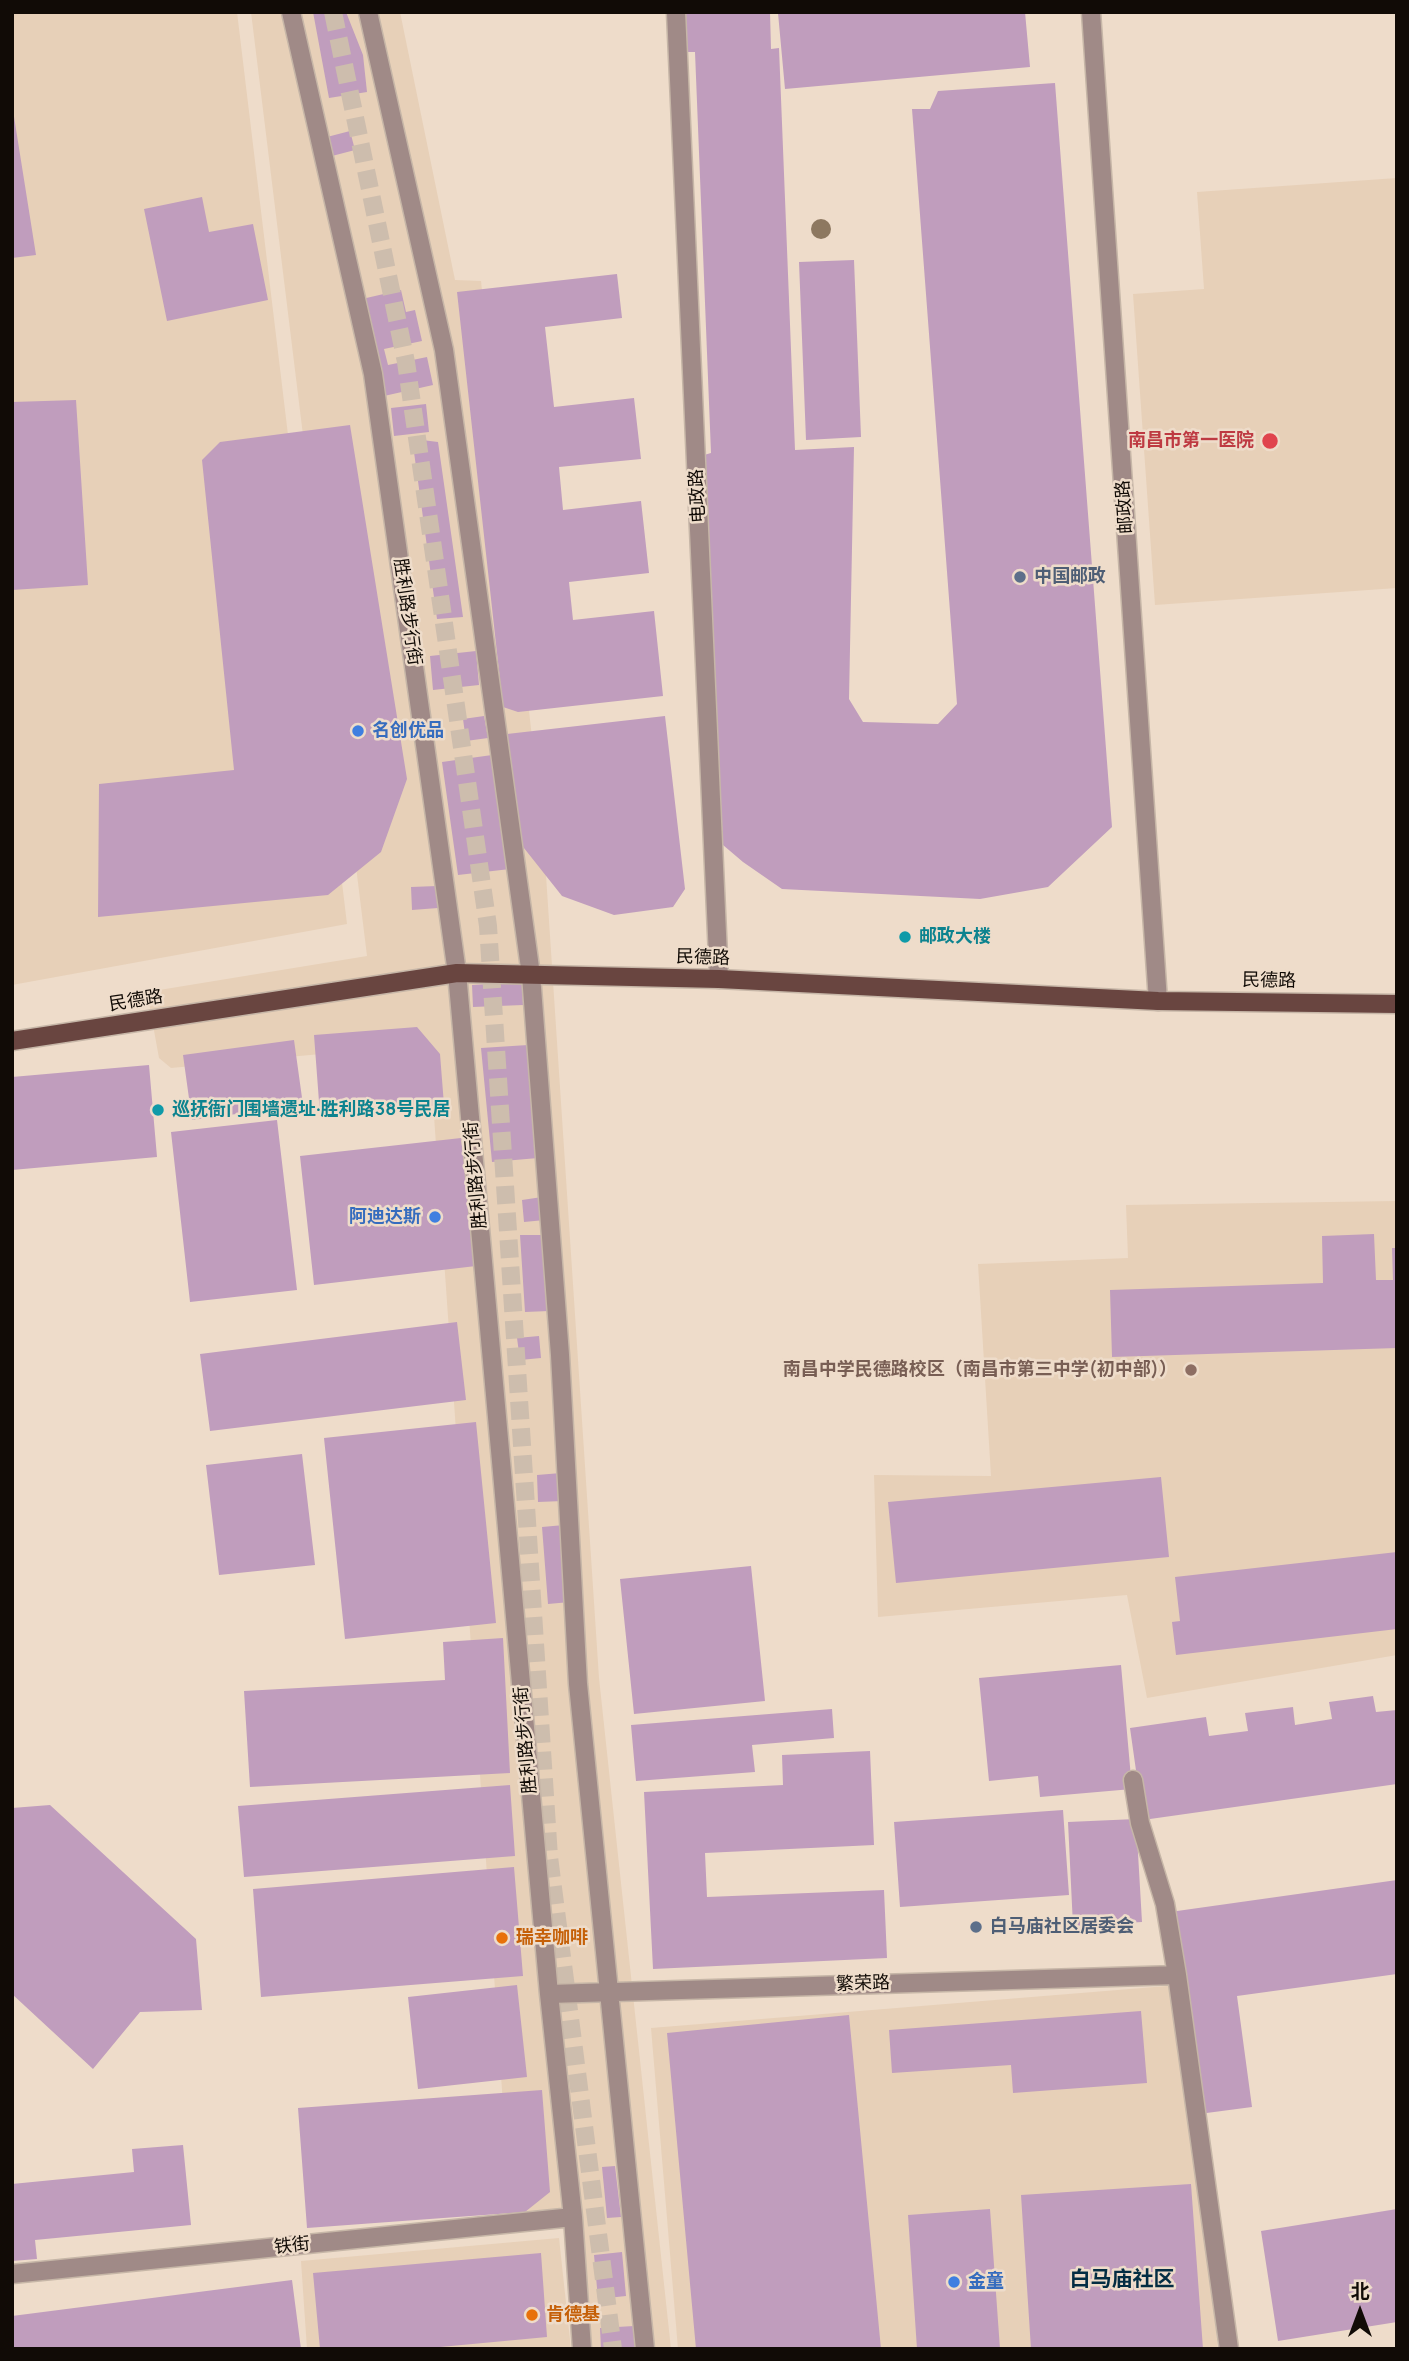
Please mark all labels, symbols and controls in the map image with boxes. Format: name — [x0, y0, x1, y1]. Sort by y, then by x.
place label: 南昌市第一医院 — [1128, 430, 1254, 452]
marker: 南昌市第一医院 — [1260, 431, 1280, 451]
street label: 电政路 — [686, 468, 710, 524]
street label: 邮政路 — [1112, 479, 1138, 535]
street label: 胜利路步行街 — [389, 557, 425, 667]
place label: 中国邮政 — [1034, 566, 1106, 588]
marker: 中国邮政 — [1012, 569, 1028, 585]
place label: 名创优品 — [372, 720, 444, 742]
marker: 名创优品 — [350, 723, 366, 739]
place label: 邮政大楼 — [919, 926, 991, 948]
marker: 邮政大楼 — [897, 929, 913, 945]
street label: 民德路 — [676, 946, 730, 970]
street label: 民德路 — [1242, 970, 1296, 992]
street label: 民德路 — [108, 986, 164, 1016]
place label: 巡抚衙门围墙遗址·胜利路38号民居 — [172, 1099, 450, 1121]
marker: 巡抚衙门围墙遗址·胜利路38号民居 — [150, 1102, 166, 1118]
street label: 胜利路步行街 — [461, 1120, 491, 1230]
place label: 阿迪达斯 — [349, 1206, 421, 1228]
marker: 阿迪达斯 — [427, 1209, 443, 1225]
place label: 南昌中学民德路校区（南昌市第三中学(初中部)） — [783, 1359, 1177, 1381]
marker: 南昌中学民德路校区（南昌市第三中学(初中部)） — [1183, 1362, 1199, 1378]
street label: 胜利路步行街 — [511, 1685, 541, 1795]
place label: 白马庙社区居委会 — [990, 1916, 1134, 1938]
marker: 白马庙社区居委会 — [968, 1919, 984, 1935]
place label: 瑞幸咖啡 — [516, 1927, 588, 1949]
marker: 瑞幸咖啡 — [494, 1930, 510, 1946]
street label: 繁荣路 — [836, 1972, 890, 1996]
street label: 铁街 — [273, 2233, 311, 2259]
district label: 白马庙社区 — [1070, 2267, 1174, 2293]
place label: 金童 — [968, 2271, 1004, 2293]
marker: 金童 — [946, 2274, 962, 2290]
north arrow — [1325, 2277, 1395, 2347]
text: 北 — [1350, 2278, 1370, 2304]
place label: 肯德基 — [546, 2304, 600, 2326]
marker: 肯德基 — [524, 2307, 540, 2323]

